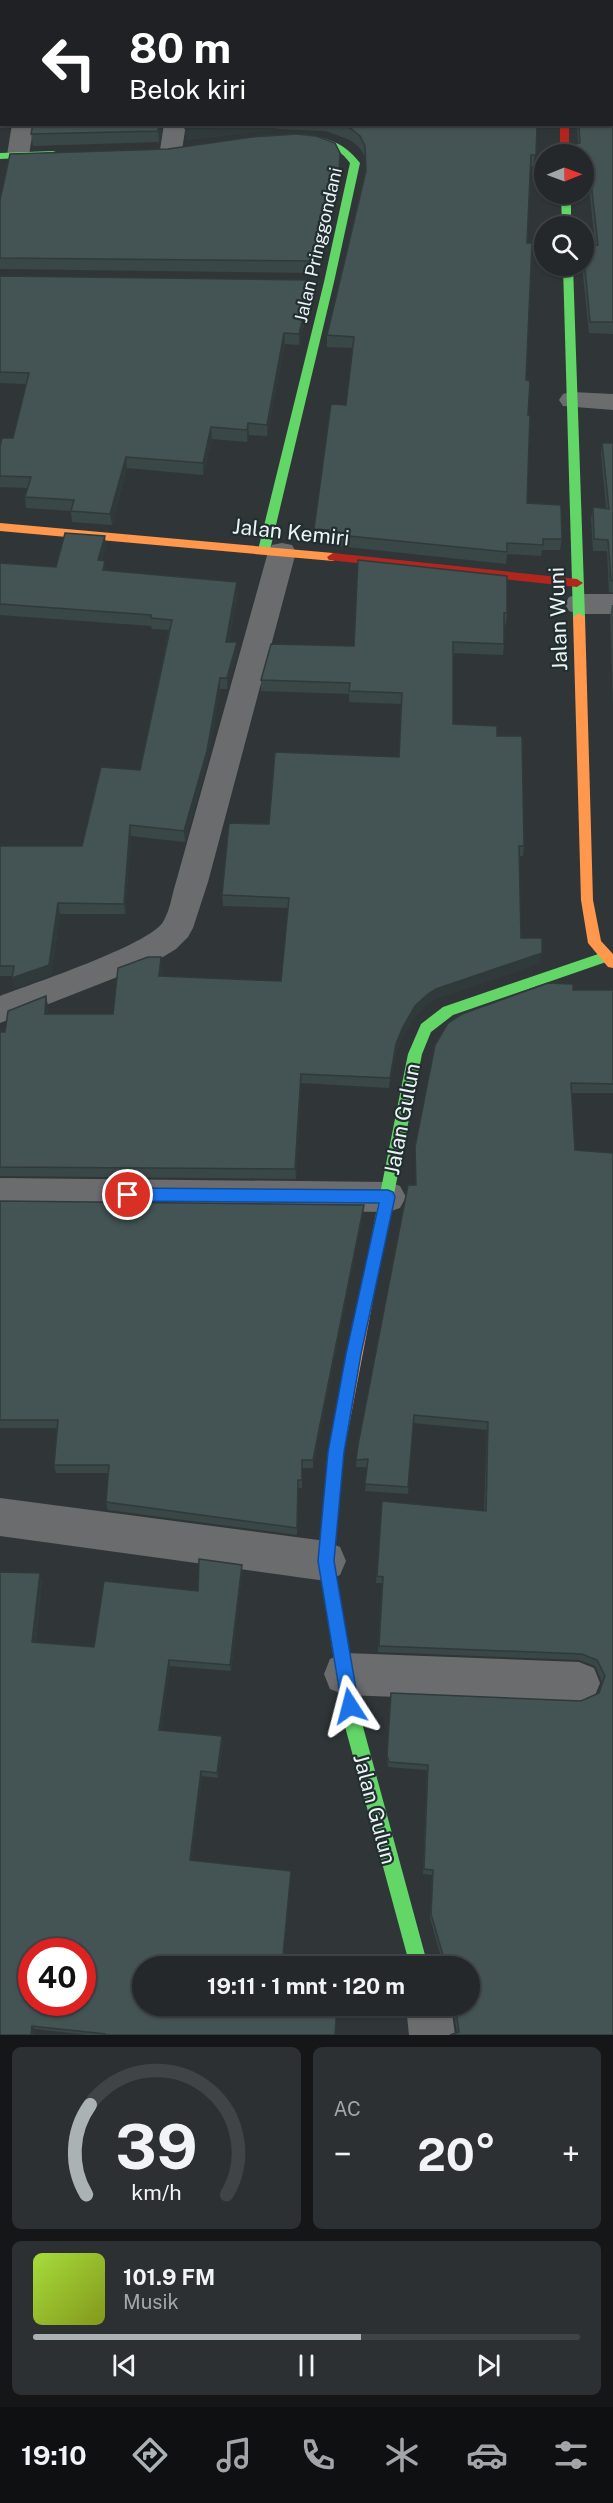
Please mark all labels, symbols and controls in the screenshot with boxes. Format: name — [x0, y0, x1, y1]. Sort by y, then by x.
text: 80 m — [129, 23, 231, 72]
icon: left — [30, 24, 108, 102]
text: Belok kiri — [129, 73, 246, 105]
north arrow — [534, 144, 594, 204]
map controls — [534, 144, 594, 276]
street label: Jalan Pringgondani — [290, 165, 346, 325]
button: search — [534, 216, 594, 276]
street label: Jalan Kemiri — [231, 513, 351, 551]
street label: Jalan Wuni — [544, 567, 572, 671]
street label: Jalan Gulun — [379, 1061, 425, 1177]
pin — [102, 1169, 153, 1220]
icon: arrive — [111, 1178, 144, 1211]
position arrow — [318, 1674, 382, 1738]
street label: Jalan Gulun — [348, 1751, 402, 1867]
speed limit sign: 40 — [18, 1938, 96, 2016]
text: 19:11 · 1 mnt · 120 m — [207, 1973, 405, 1999]
text: AC — [334, 2097, 361, 2121]
text: 39 — [115, 2110, 197, 2183]
text: 20° — [417, 2128, 496, 2181]
text: − — [334, 2135, 352, 2173]
text: + — [562, 2135, 580, 2173]
text: km/h — [131, 2180, 181, 2205]
text: 101.9 FM — [123, 2264, 215, 2290]
text: Musik — [123, 2290, 179, 2314]
icon: previous — [108, 2349, 141, 2382]
icon: pause — [290, 2349, 323, 2382]
icon: next — [472, 2349, 505, 2382]
icon: directions — [129, 2434, 171, 2476]
icon: music — [213, 2434, 255, 2476]
icon: phone — [297, 2434, 339, 2476]
icon: climate — [381, 2434, 423, 2476]
icon: car — [466, 2434, 508, 2476]
icon: filters — [550, 2434, 592, 2476]
text: 19:10 — [21, 2439, 87, 2471]

